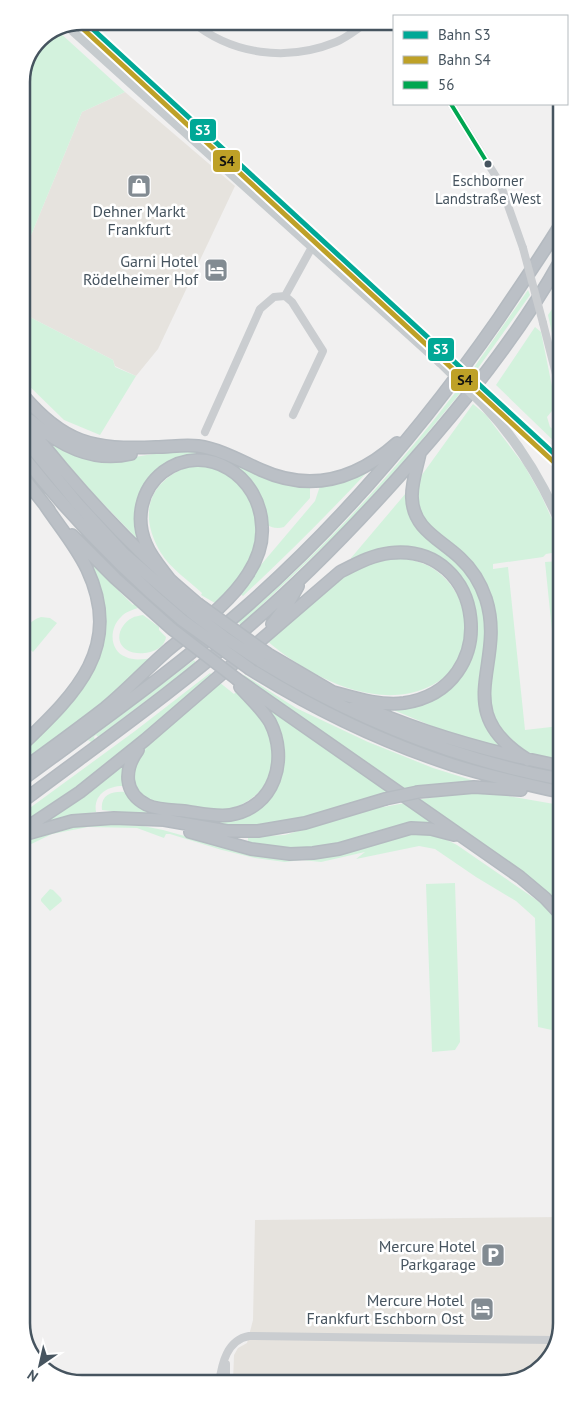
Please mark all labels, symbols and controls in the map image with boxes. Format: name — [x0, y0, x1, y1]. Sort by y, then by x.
legend — [393, 15, 568, 105]
text: Bahn S3 — [438, 25, 491, 44]
text: Bahn S4 — [438, 50, 491, 69]
text: 56 — [438, 75, 454, 94]
line badge: S3 — [189, 118, 217, 142]
text: S3 — [195, 121, 211, 139]
line badge: S4 — [212, 149, 241, 173]
text: S4 — [219, 152, 235, 170]
marker: Eschborner Landstraße West — [483, 159, 493, 169]
place label: Eschborner Landstraße West — [435, 171, 541, 208]
shop icon: Dehner Markt Frankfurt — [126, 173, 152, 199]
place label: Dehner Markt Frankfurt — [92, 201, 186, 239]
place label: Garni Hotel Rödelheimer Hof — [83, 251, 199, 289]
hotel icon: Garni Hotel Rödelheimer Hof — [203, 257, 229, 283]
line badge: S3 — [427, 337, 455, 362]
text: S3 — [433, 340, 449, 358]
line badge: S4 — [450, 368, 479, 392]
text: S4 — [457, 371, 473, 389]
place label: Mercure Hotel Parkgarage — [379, 1236, 476, 1274]
parking icon: Mercure Hotel Parkgarage — [480, 1242, 506, 1268]
place label: Mercure Hotel Frankfurt Eschborn Ost — [307, 1290, 465, 1328]
hotel icon: Mercure Hotel Frankfurt Eschborn Ost — [469, 1296, 495, 1322]
north arrow — [15, 1340, 65, 1390]
text: N — [24, 1366, 42, 1386]

